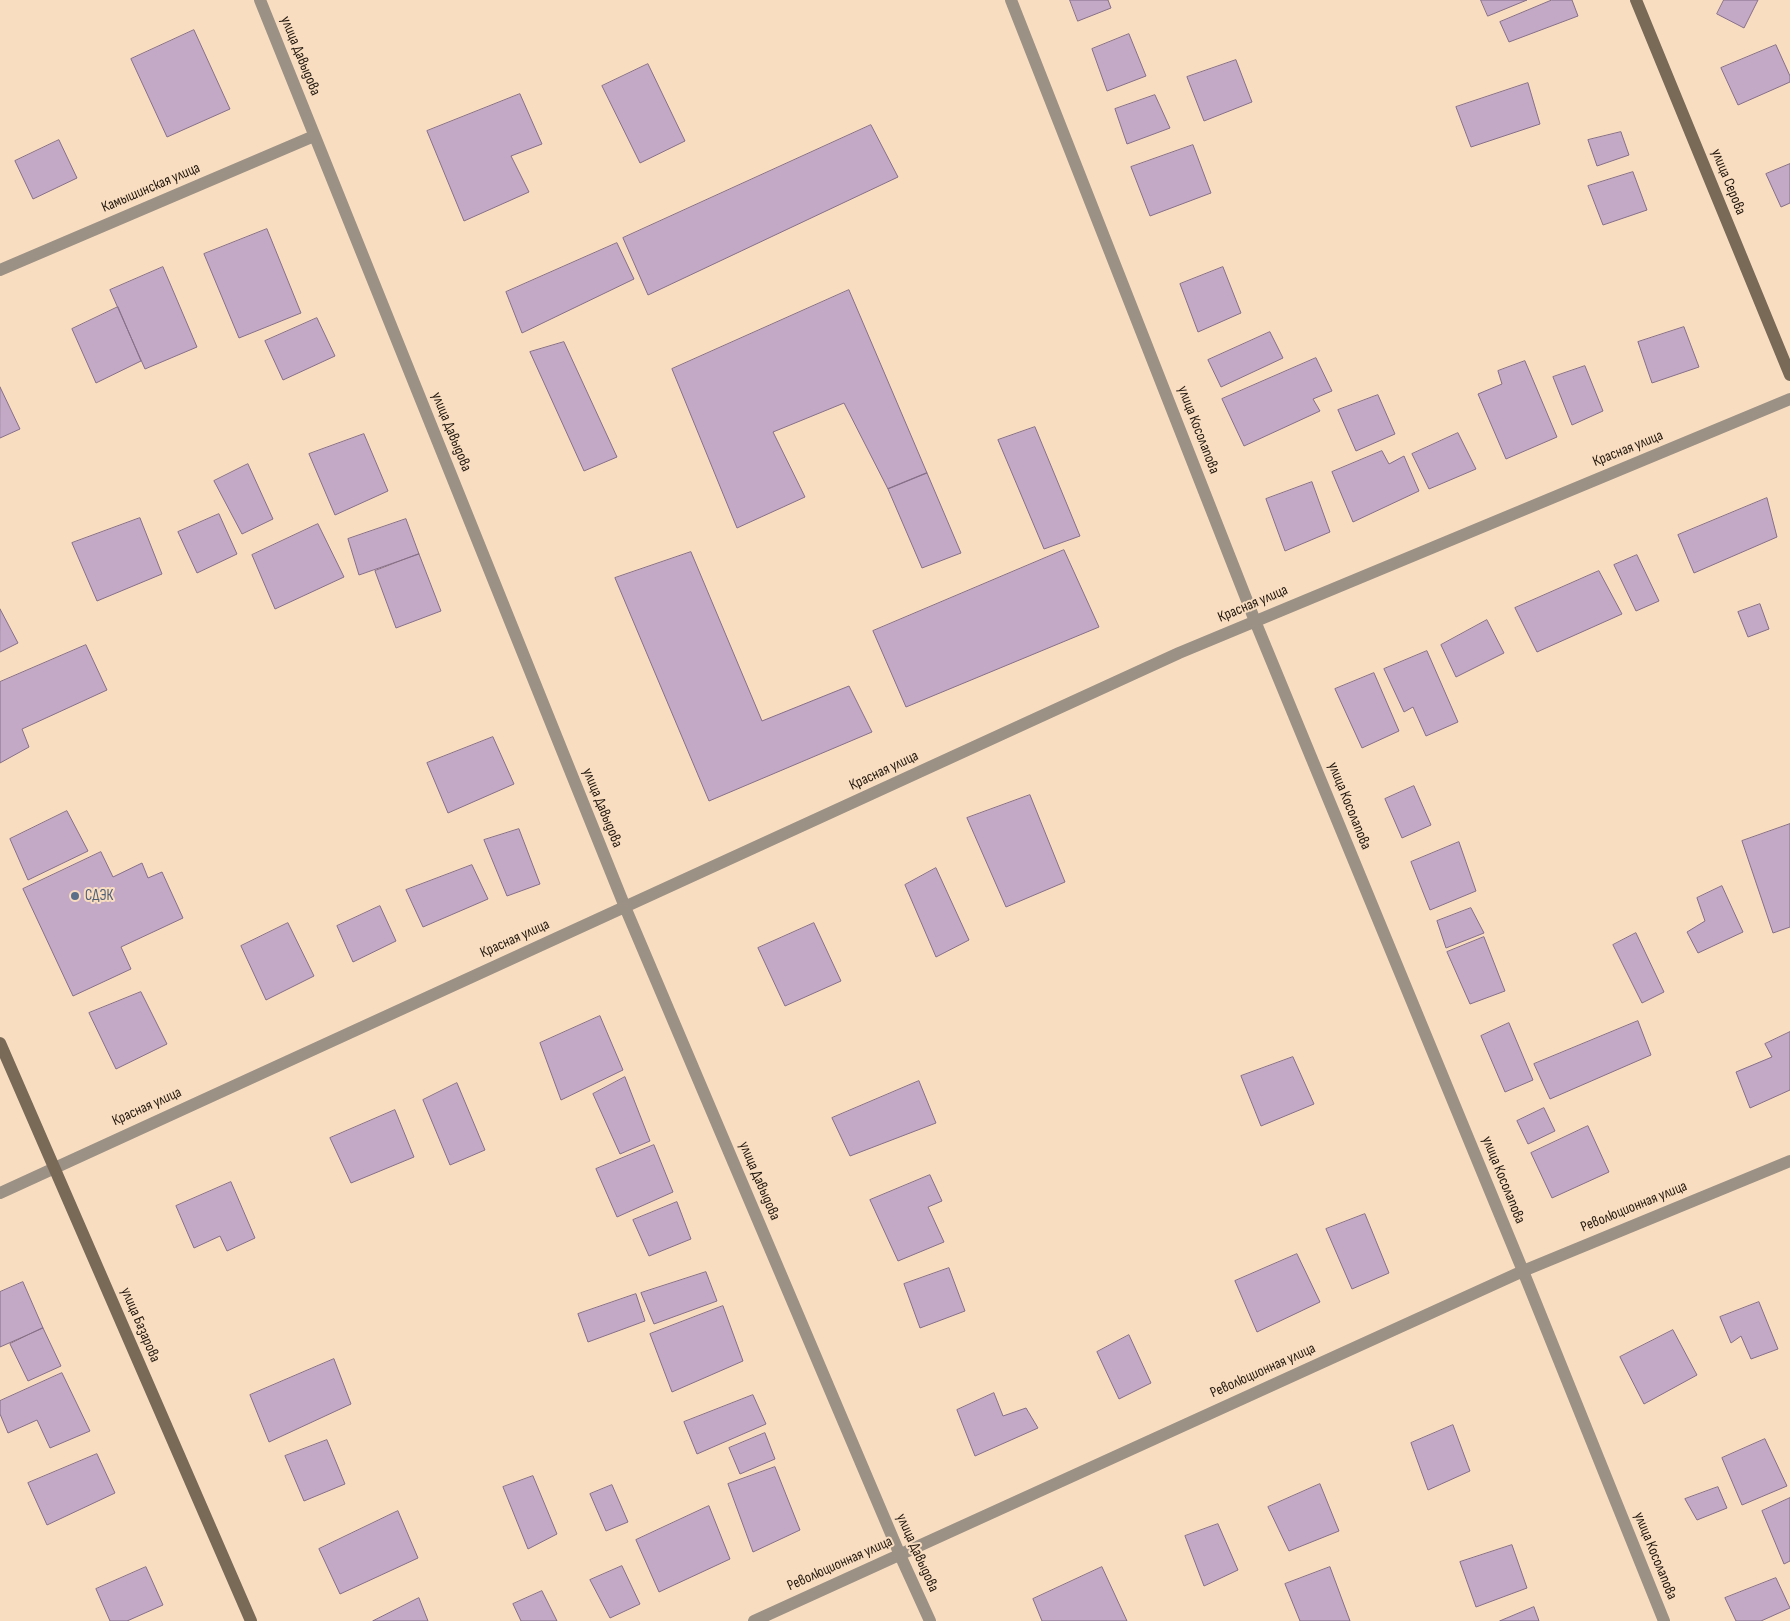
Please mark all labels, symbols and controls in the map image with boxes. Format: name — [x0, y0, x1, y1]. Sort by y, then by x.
street label: улица Давыдова — [276, 14, 324, 98]
street label: улица Серова — [1707, 147, 1749, 217]
street label: Камышинская улица — [99, 159, 203, 217]
street label: улица Косолапова — [1173, 384, 1223, 476]
street label: улица Давыдова — [427, 390, 475, 474]
street label: Красная улица — [1590, 427, 1666, 471]
street label: Красная улица — [1215, 581, 1291, 627]
street label: Красная улица — [847, 747, 921, 795]
street label: улица Косолапова — [1323, 760, 1375, 852]
street label: улица Давыдова — [578, 766, 626, 850]
place label: СДЭК — [85, 887, 113, 905]
marker: СДЭК — [69, 890, 81, 902]
street label: Красная улица — [477, 916, 553, 962]
street label: Красная улица — [109, 1084, 185, 1130]
street label: улица Косолапова — [1477, 1134, 1529, 1226]
street label: улица Давыдова — [734, 1139, 784, 1223]
street label: Революционная улица — [1578, 1177, 1690, 1237]
street label: улица Базарова — [116, 1285, 164, 1365]
street label: Революционная улица — [1208, 1340, 1318, 1402]
street label: улица Косолапова — [1629, 1510, 1681, 1602]
street label: улица Давыдова — [892, 1511, 942, 1595]
street label: Революционная улица — [785, 1533, 895, 1595]

